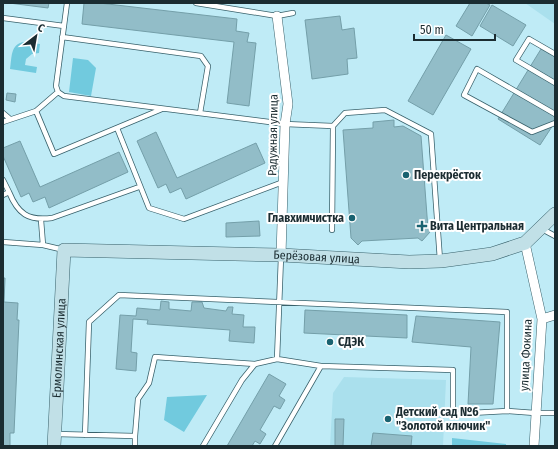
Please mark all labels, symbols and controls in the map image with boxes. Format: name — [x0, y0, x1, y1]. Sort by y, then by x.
north arrow — [16, 16, 56, 56]
scale bar — [414, 16, 495, 42]
text: С — [35, 21, 47, 35]
text: 50 m — [420, 23, 444, 37]
street label: Радужная улица — [265, 94, 281, 176]
place label: Перекрёсток — [414, 168, 482, 182]
marker: Перекрёсток — [401, 170, 411, 180]
place label: Главхимчистка — [268, 211, 344, 225]
marker: Главхимчистка — [347, 213, 357, 223]
place label: Вита Центральная — [430, 219, 524, 233]
marker: Вита Центральная — [417, 221, 427, 231]
street label: Берёзовая улица — [273, 248, 360, 266]
street label: Ермолинская улица — [49, 298, 69, 398]
street label: улица Фокина — [517, 318, 535, 392]
place label: СДЭК — [338, 335, 364, 349]
marker: СДЭК — [325, 337, 335, 347]
place label: Детский сад №6 "Золотой ключик" — [395, 405, 490, 433]
marker: Детский сад №6 "Золотой ключик" — [383, 414, 393, 424]

